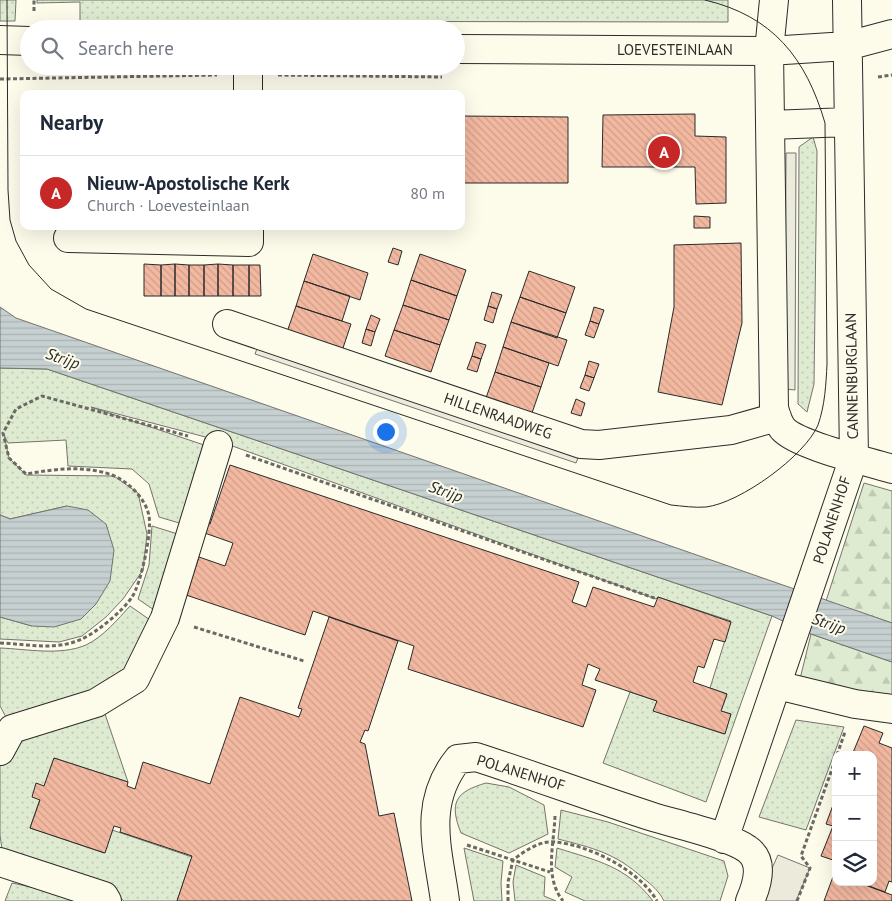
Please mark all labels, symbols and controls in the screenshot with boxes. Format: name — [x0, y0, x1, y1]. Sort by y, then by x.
search box — [20, 20, 465, 75]
icon: search — [38, 34, 66, 62]
text: Search here — [78, 36, 174, 60]
street label: LOEVESTEINLAAN — [617, 40, 733, 59]
text: Nearby — [40, 109, 103, 136]
pin: A — [648, 133, 680, 171]
text: Nieuw-Apostolische Kerk — [87, 171, 290, 195]
text: A — [51, 183, 61, 203]
text: 80 m — [410, 183, 445, 203]
text: Church · Loevesteinlaan — [87, 195, 250, 215]
street label: CANNENBURGLAAN — [841, 312, 862, 440]
water label: Strijp — [43, 343, 83, 373]
street label: HILLENRAADWEG — [441, 388, 555, 443]
your location — [373, 419, 399, 445]
street label: POLANENHOF — [808, 473, 855, 566]
water label: Strijp — [426, 476, 466, 506]
water label: Strijp — [809, 608, 849, 638]
street label: POLANENHOF — [475, 750, 568, 795]
map controls — [832, 751, 877, 886]
button: + — [832, 751, 877, 796]
button: − — [832, 796, 877, 841]
button: layers — [832, 841, 877, 886]

